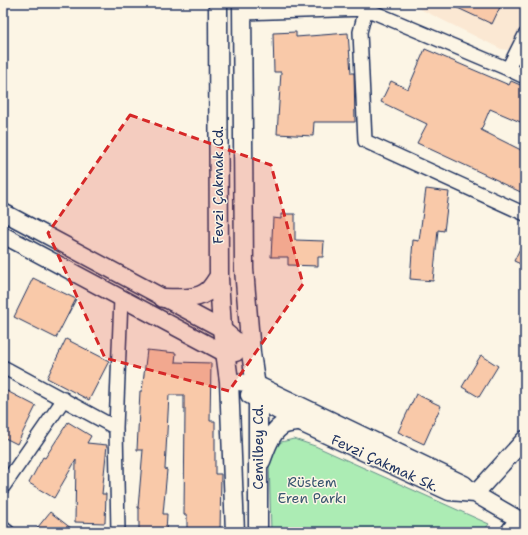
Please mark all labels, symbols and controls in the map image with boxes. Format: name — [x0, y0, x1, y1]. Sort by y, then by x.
street label: Fevzi Çakmak Cd. — [209, 126, 227, 244]
street label: Cemilbey Cd. — [249, 404, 267, 490]
street label: Fevzi Çakmak Sk. — [328, 430, 442, 496]
park label: Rüstem Eren Parkı — [278, 473, 346, 507]

